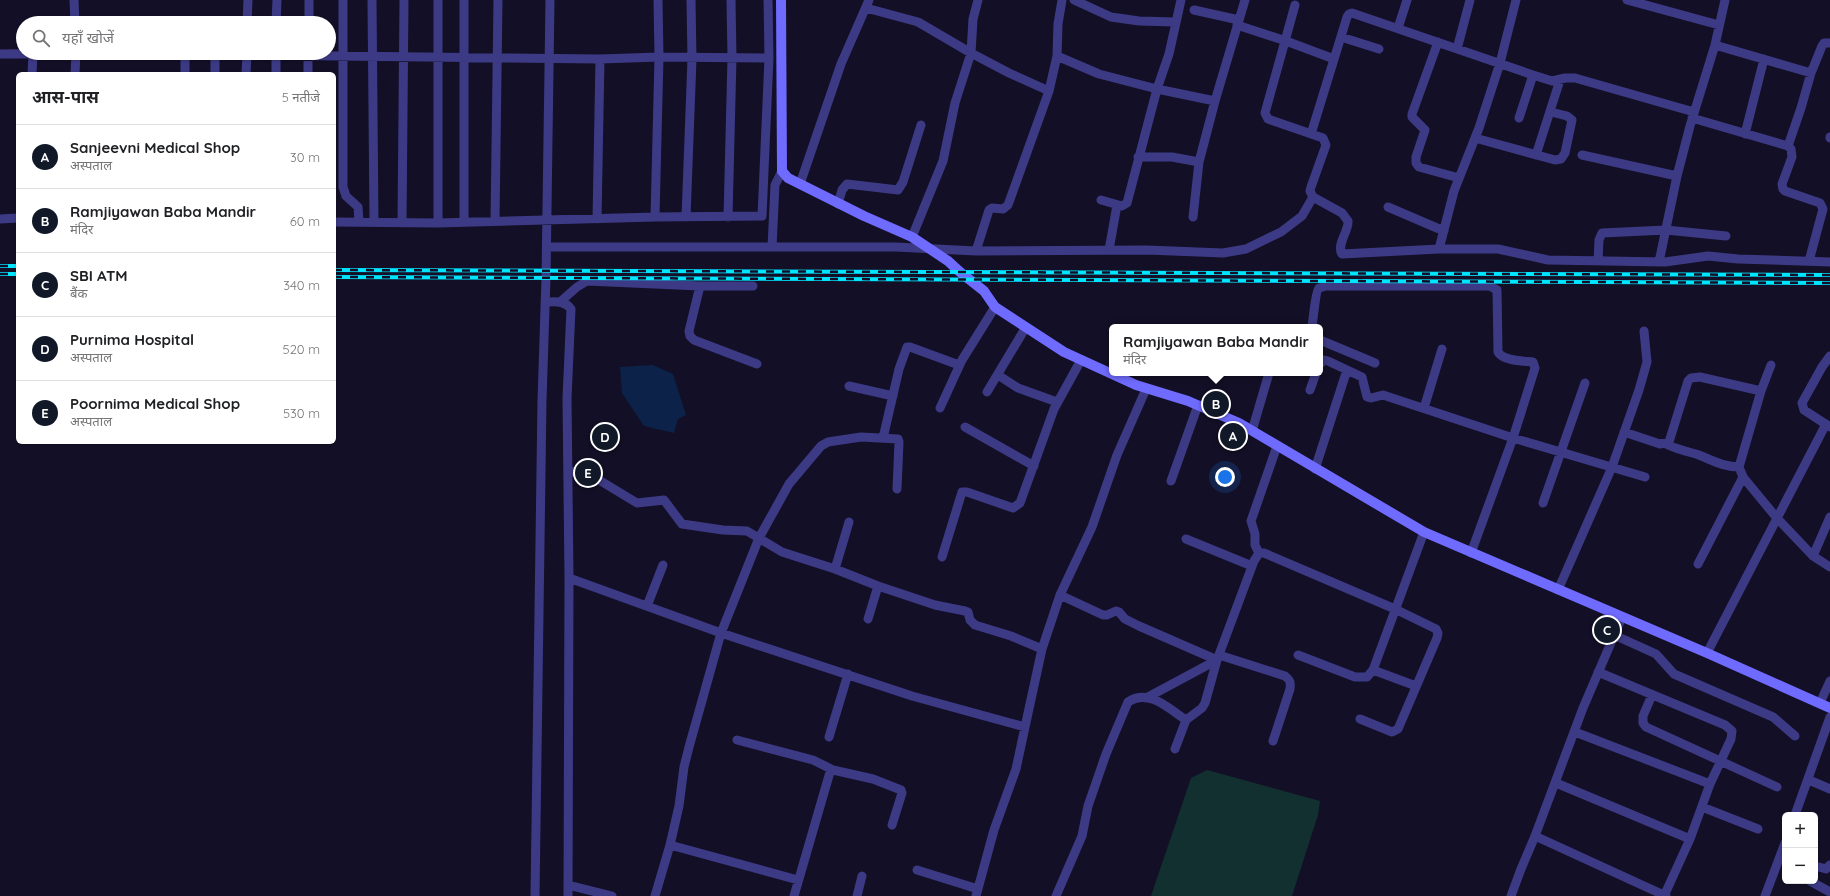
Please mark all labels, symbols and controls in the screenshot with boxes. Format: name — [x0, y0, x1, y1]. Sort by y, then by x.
search box — [16, 16, 336, 60]
icon: search — [30, 27, 52, 49]
text: यहाँ खोजें — [62, 28, 114, 47]
text: आस-पास — [32, 86, 99, 107]
text: 5 नतीजे — [282, 89, 320, 105]
text: Sanjeevni Medical Shop — [70, 138, 240, 157]
text: A — [41, 149, 49, 165]
text: 30 m — [290, 149, 320, 165]
text: अस्पताल — [70, 157, 112, 173]
text: Ramjiyawan Baba Mandir — [70, 202, 256, 221]
text: B — [41, 213, 49, 229]
text: 60 m — [290, 213, 320, 229]
text: मंदिर — [70, 221, 93, 237]
text: SBI ATM — [70, 266, 128, 285]
text: C — [41, 277, 49, 293]
text: 340 m — [283, 277, 320, 293]
text: बैंक — [70, 285, 87, 301]
popup — [1109, 324, 1323, 376]
text: Purnima Hospital — [70, 330, 194, 349]
text: Ramjiyawan Baba Mandir — [1123, 332, 1309, 351]
text: D — [40, 341, 50, 357]
text: 520 m — [283, 341, 320, 357]
text: अस्पताल — [70, 349, 112, 365]
text: मंदिर — [1123, 351, 1146, 367]
pin: B — [1203, 389, 1229, 419]
text: Poornima Medical Shop — [70, 394, 240, 413]
text: E — [41, 405, 49, 421]
text: 530 m — [283, 405, 320, 421]
text: अस्पताल — [70, 413, 112, 429]
pin: A — [1220, 421, 1246, 451]
pin: D — [592, 422, 618, 452]
pin: E — [575, 458, 601, 488]
your location — [1215, 467, 1235, 487]
pin: C — [1594, 615, 1620, 645]
map controls — [1782, 812, 1818, 884]
button: + — [1782, 812, 1818, 848]
button: − — [1782, 848, 1818, 884]

